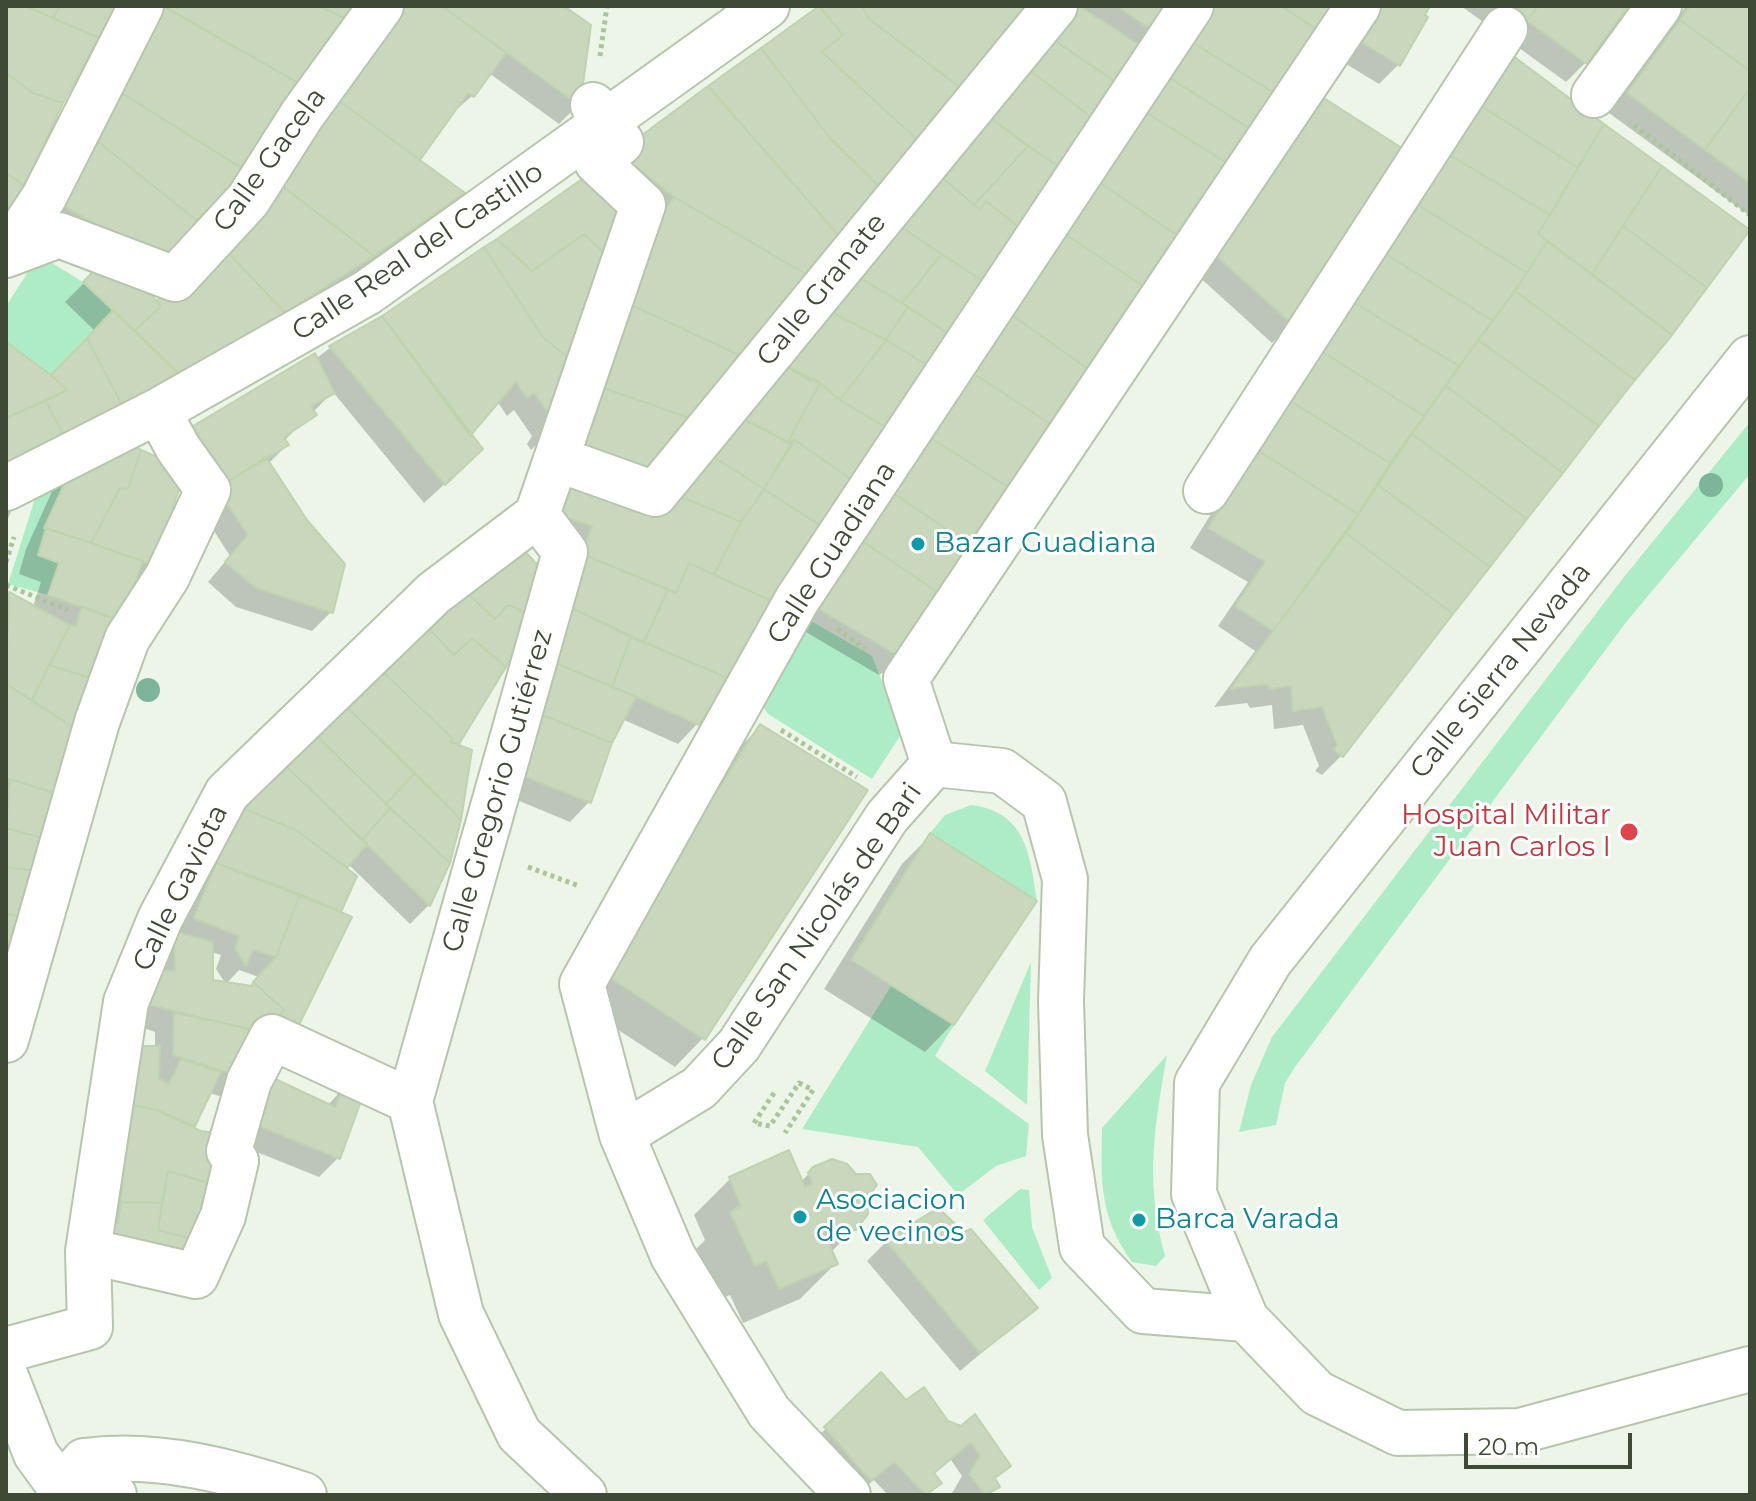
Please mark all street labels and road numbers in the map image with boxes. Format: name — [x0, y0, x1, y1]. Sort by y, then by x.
street label: Calle Gacela — [206, 81, 334, 239]
street label: Calle Real del Castillo — [286, 155, 550, 349]
street label: Calle Granate — [750, 207, 894, 373]
street label: Calle Guadiana — [760, 455, 904, 651]
street label: Calle Sierra Nevada — [1404, 556, 1598, 786]
street label: Calle Gregorio Gutiérrez — [436, 626, 560, 956]
street label: Calle San Nicolás de Bari — [705, 777, 929, 1077]
street label: Calle Gaviota — [126, 799, 236, 977]

